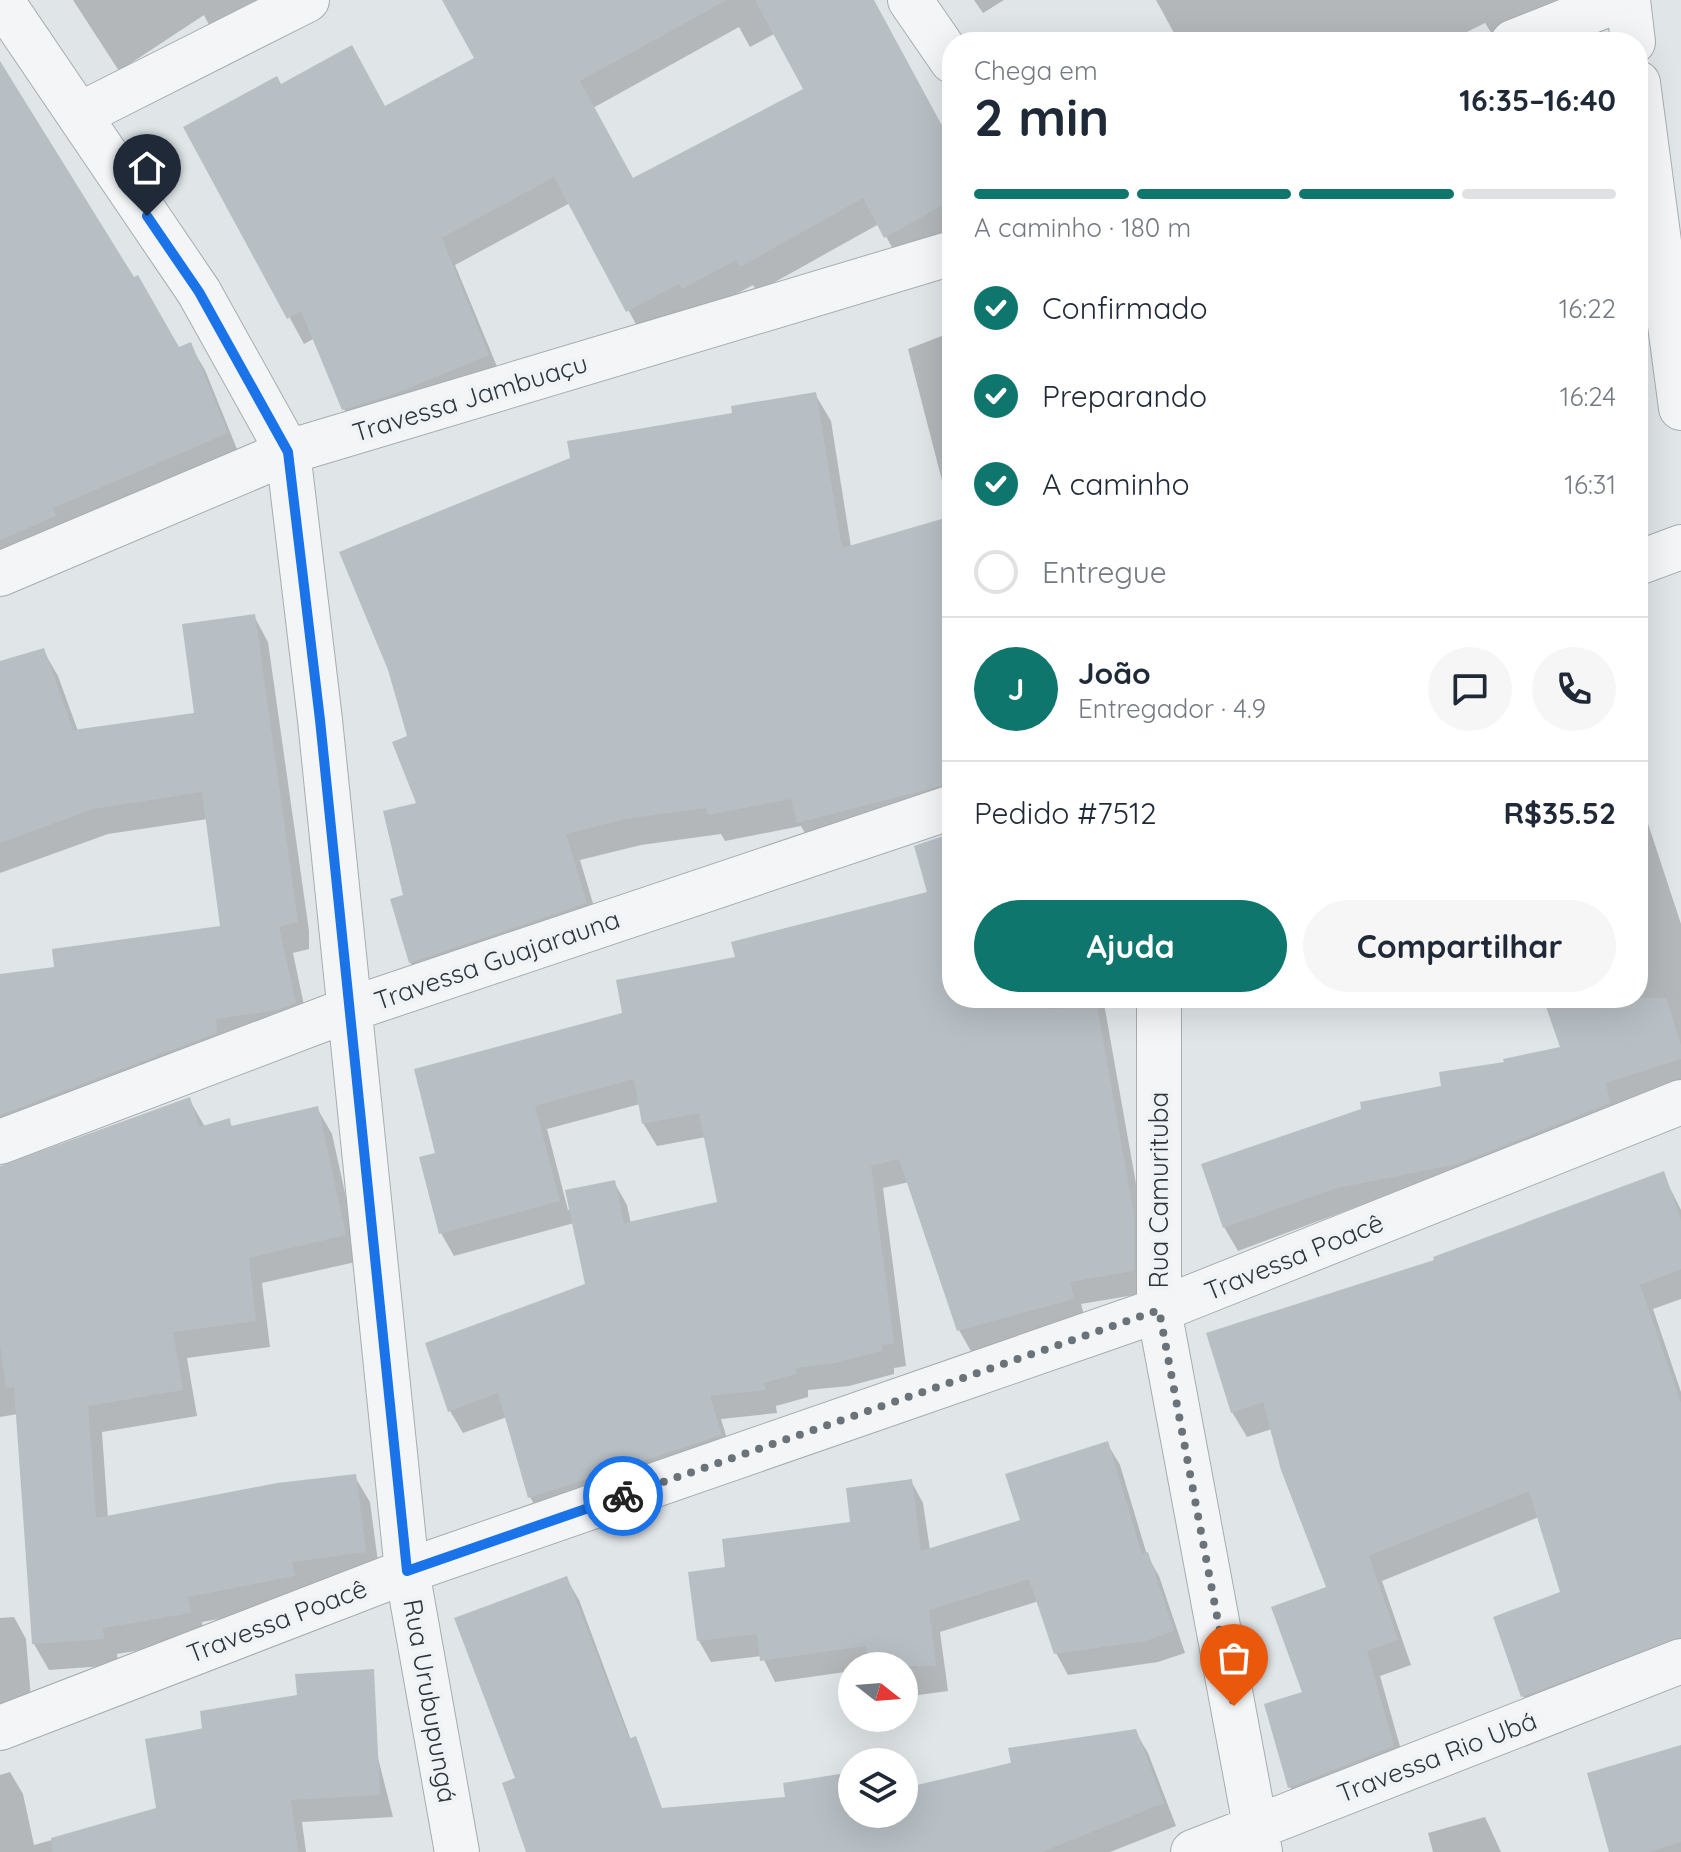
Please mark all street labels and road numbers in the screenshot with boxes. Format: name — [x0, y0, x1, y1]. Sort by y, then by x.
street label: Travessa Jambuaçu — [348, 346, 591, 449]
street label: Travessa Guajarauna — [370, 902, 624, 1017]
street label: Rua Camurituba — [1142, 1092, 1175, 1288]
street label: Travessa Poacê — [1200, 1206, 1388, 1307]
street label: Travessa Poacê — [182, 1571, 371, 1670]
street label: Rua Urubupungá — [396, 1597, 465, 1805]
street label: Travessa Rio Ubá — [1332, 1703, 1541, 1810]

